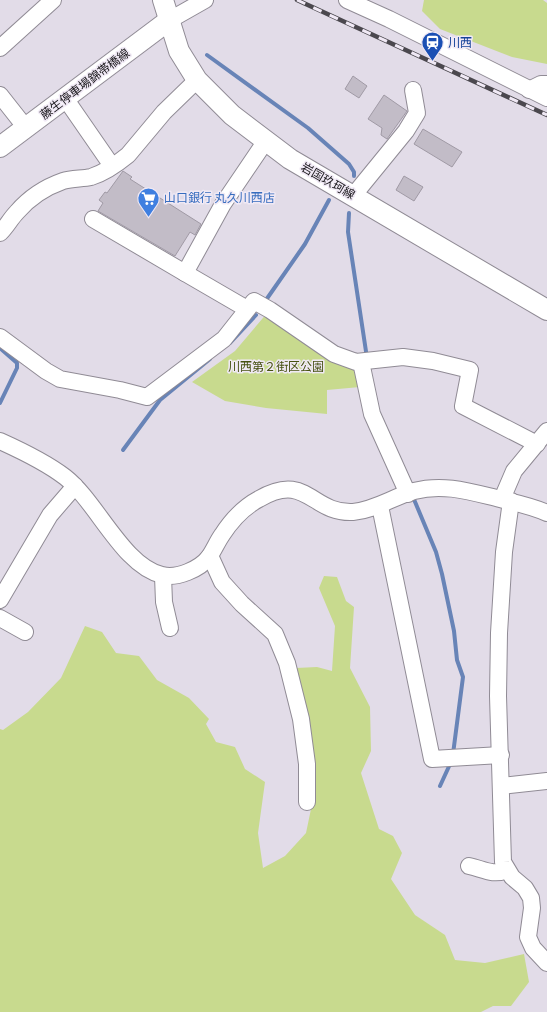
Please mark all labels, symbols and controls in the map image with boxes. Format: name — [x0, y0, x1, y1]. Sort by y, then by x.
station icon: 川西 — [419, 30, 445, 63]
place label: 川西 — [448, 36, 472, 50]
street label: 藤生停車場錦帯橋線 — [38, 46, 132, 122]
street label: 岩国玖珂線 — [299, 160, 357, 202]
supermarket icon: 山口銀行 丸久川西店 — [136, 185, 162, 218]
place label: 山口銀行 丸久川西店 — [164, 191, 275, 205]
park label: 川西第２街区公園 — [228, 360, 324, 374]

